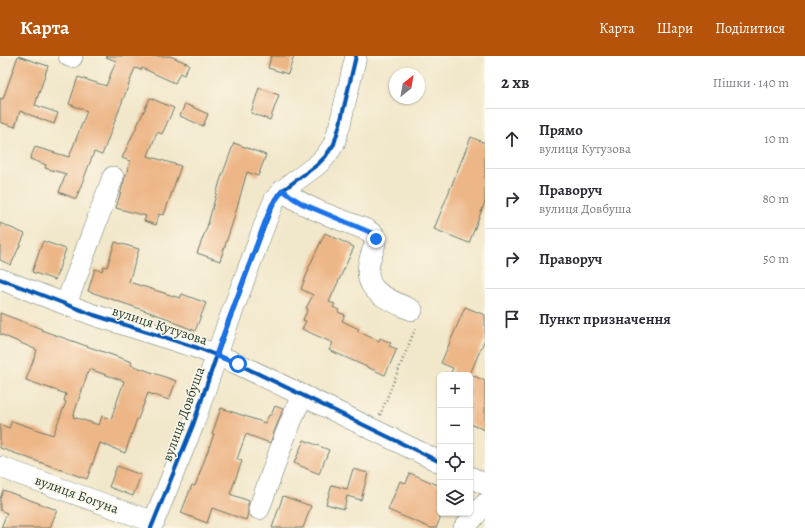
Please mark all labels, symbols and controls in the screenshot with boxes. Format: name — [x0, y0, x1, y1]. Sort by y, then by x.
text: Карта — [20, 15, 69, 41]
text: Карта — [599, 19, 635, 38]
text: Шари — [657, 19, 693, 38]
text: Поділитися — [715, 19, 785, 38]
north arrow — [389, 68, 425, 104]
text: 2 хв — [501, 71, 529, 94]
text: Пішки · 140 m — [713, 74, 789, 91]
text: Прямо — [539, 120, 583, 140]
icon: ahead — [501, 128, 523, 150]
text: 10 m — [764, 130, 789, 147]
text: вулиця Кутузова — [539, 140, 631, 157]
text: Праворуч — [539, 180, 602, 200]
icon: right — [501, 188, 523, 210]
text: 80 m — [762, 190, 789, 207]
text: вулиця Довбуша — [539, 200, 631, 217]
route end — [367, 230, 385, 248]
icon: right — [501, 248, 523, 270]
text: Праворуч — [539, 249, 602, 269]
text: 50 m — [763, 250, 789, 267]
street label: вулиця Кутузова — [110, 301, 210, 350]
icon: arrive — [501, 308, 523, 330]
text: Пункт призначення — [539, 309, 671, 329]
route start — [229, 355, 247, 373]
street label: вулиця Довбуша — [158, 364, 210, 464]
map controls — [437, 372, 473, 516]
button: + — [437, 372, 473, 408]
button: − — [437, 408, 473, 444]
button: locate — [437, 444, 473, 480]
street label: вулиця Богуна — [32, 471, 122, 519]
button: layers — [437, 480, 473, 516]

